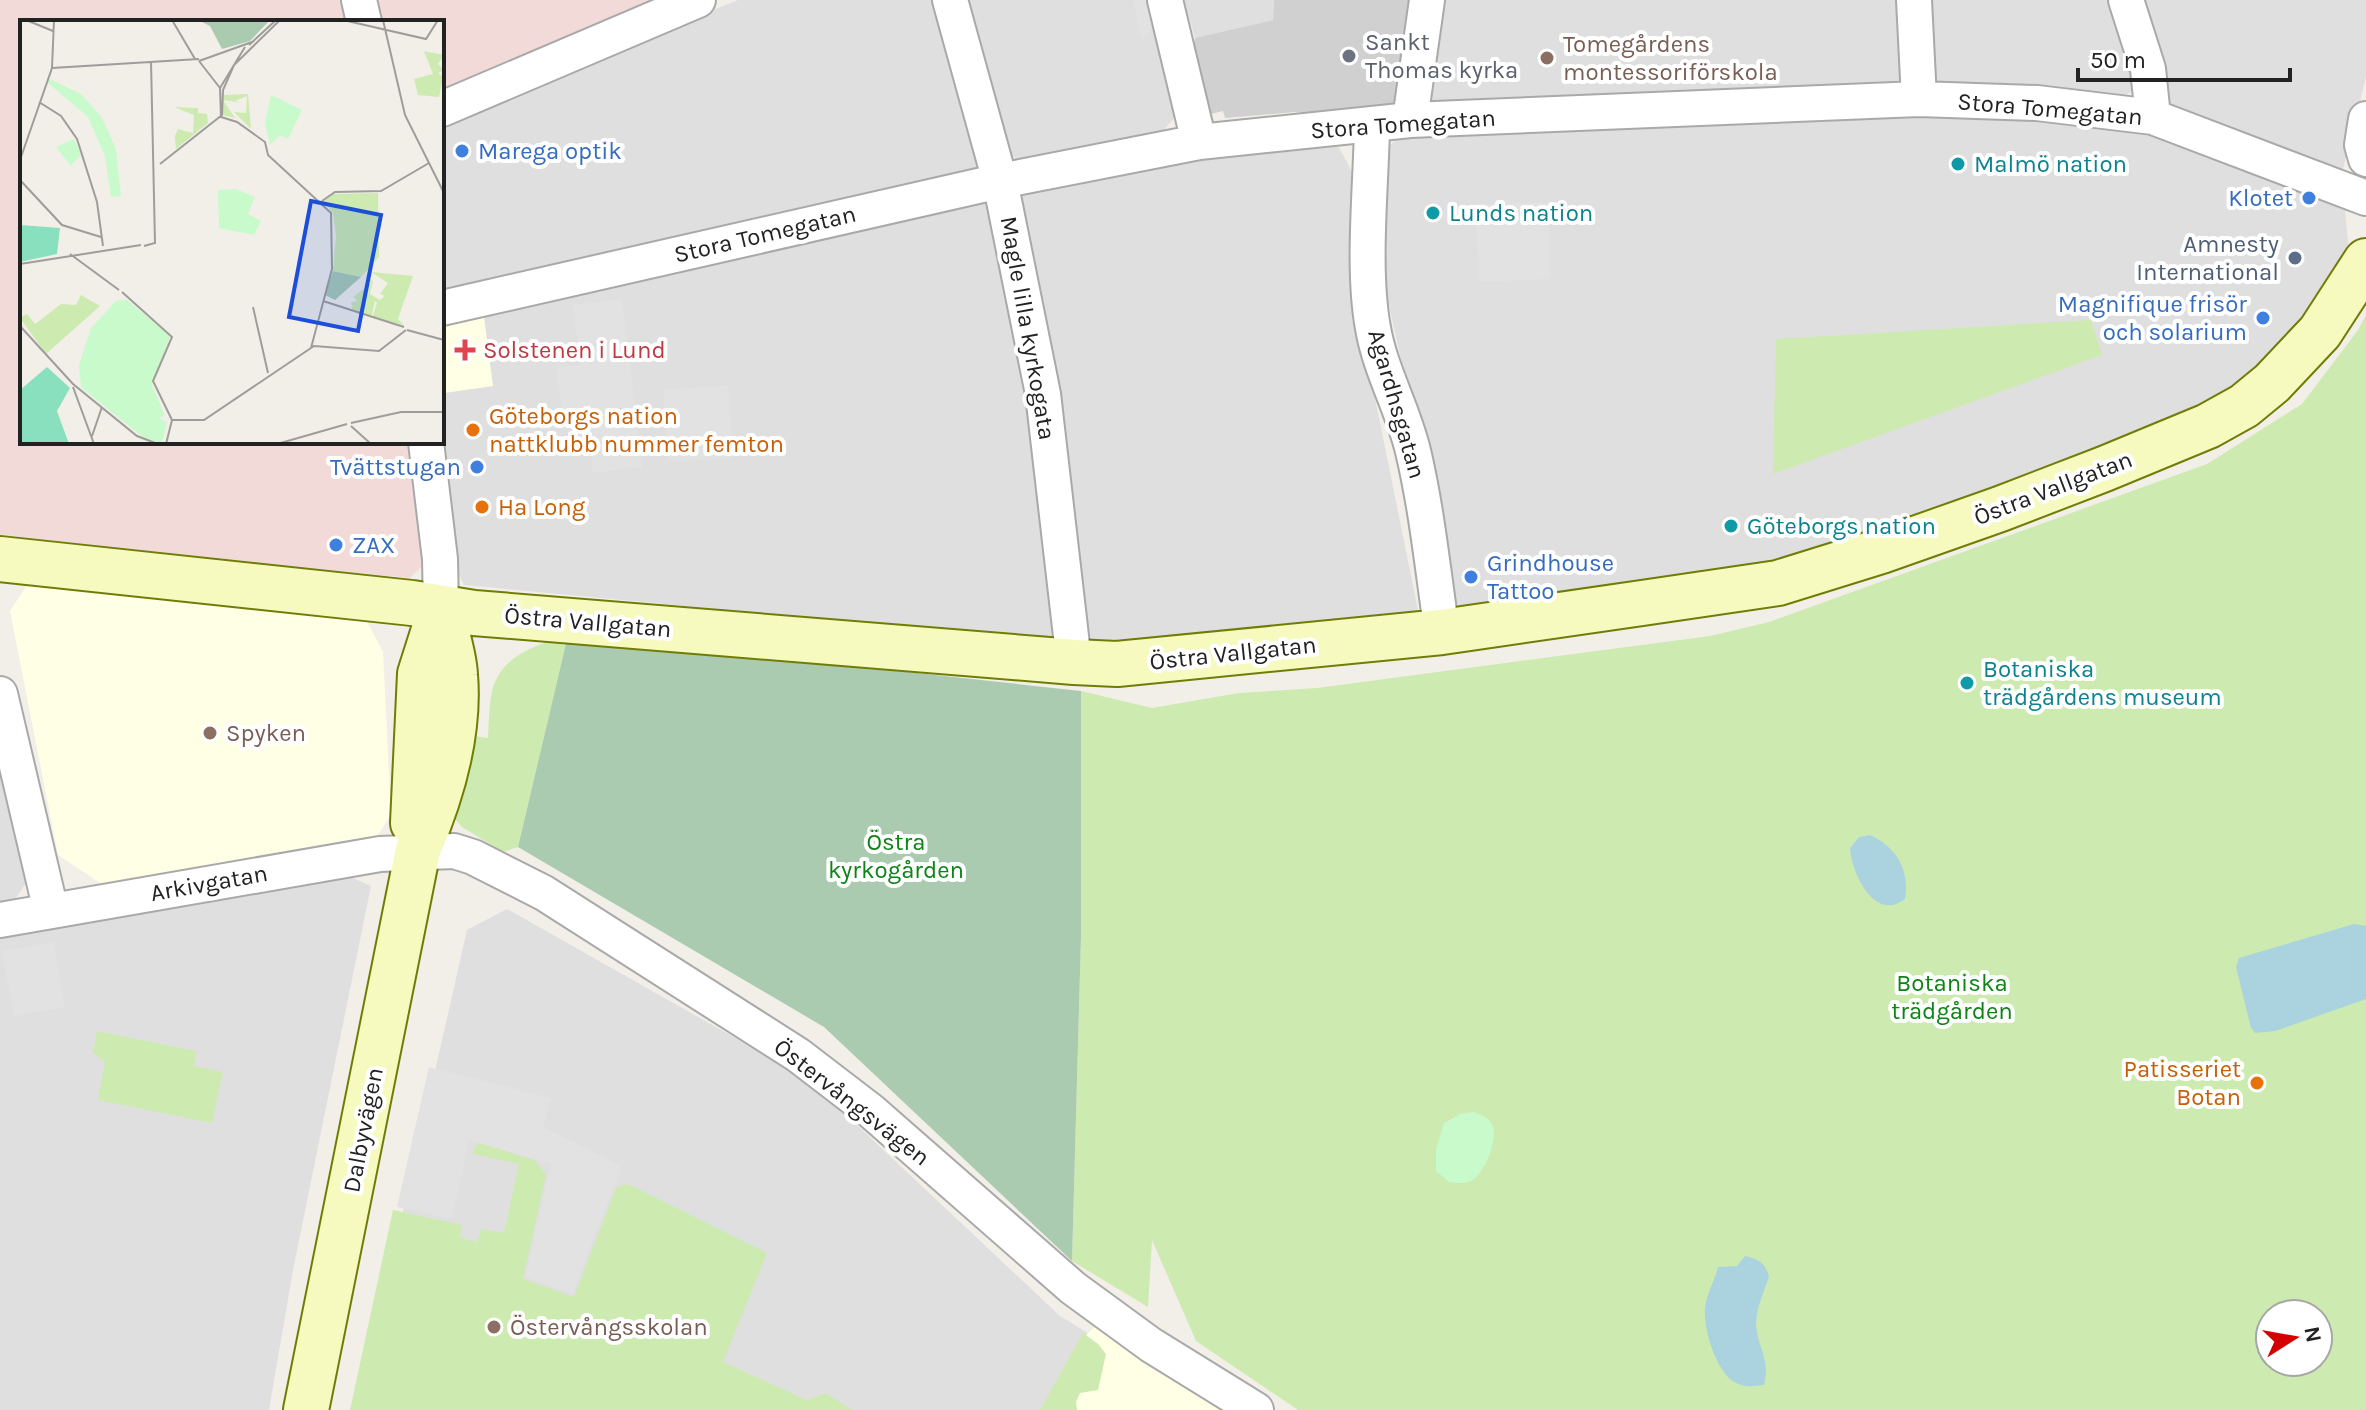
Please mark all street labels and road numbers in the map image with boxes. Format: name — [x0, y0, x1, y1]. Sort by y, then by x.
street label: Stora Tomegatan — [1956, 87, 2144, 131]
street label: Stora Tomegatan — [1309, 104, 1497, 144]
street label: Stora Tomegatan — [671, 199, 859, 269]
street label: Magle lilla kyrkogata — [995, 214, 1061, 442]
street label: Agardhsgatan — [1362, 326, 1432, 482]
street label: Östra Vallgatan — [1970, 445, 2136, 531]
street label: Östra Vallgatan — [503, 601, 673, 643]
street label: Östra Vallgatan — [1148, 630, 1318, 676]
street label: Arkivgatan — [148, 859, 270, 907]
street label: Östervångsvägen — [769, 1033, 935, 1171]
street label: Dalbyvägen — [337, 1065, 389, 1195]

